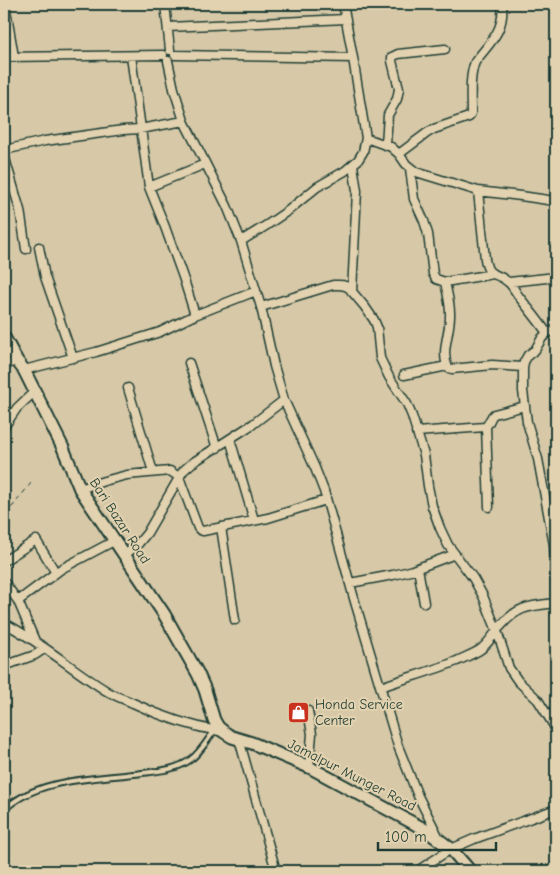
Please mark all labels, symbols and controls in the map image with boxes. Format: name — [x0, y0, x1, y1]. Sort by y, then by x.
street label: Bari Bazar Road — [86, 475, 154, 567]
place label: Honda Service Center — [315, 696, 403, 729]
shop icon: Honda Service Center — [287, 700, 311, 724]
street label: Jamalpur Munger Road — [285, 735, 419, 815]
scale bar — [378, 820, 495, 852]
text: 100 m — [385, 828, 427, 846]

